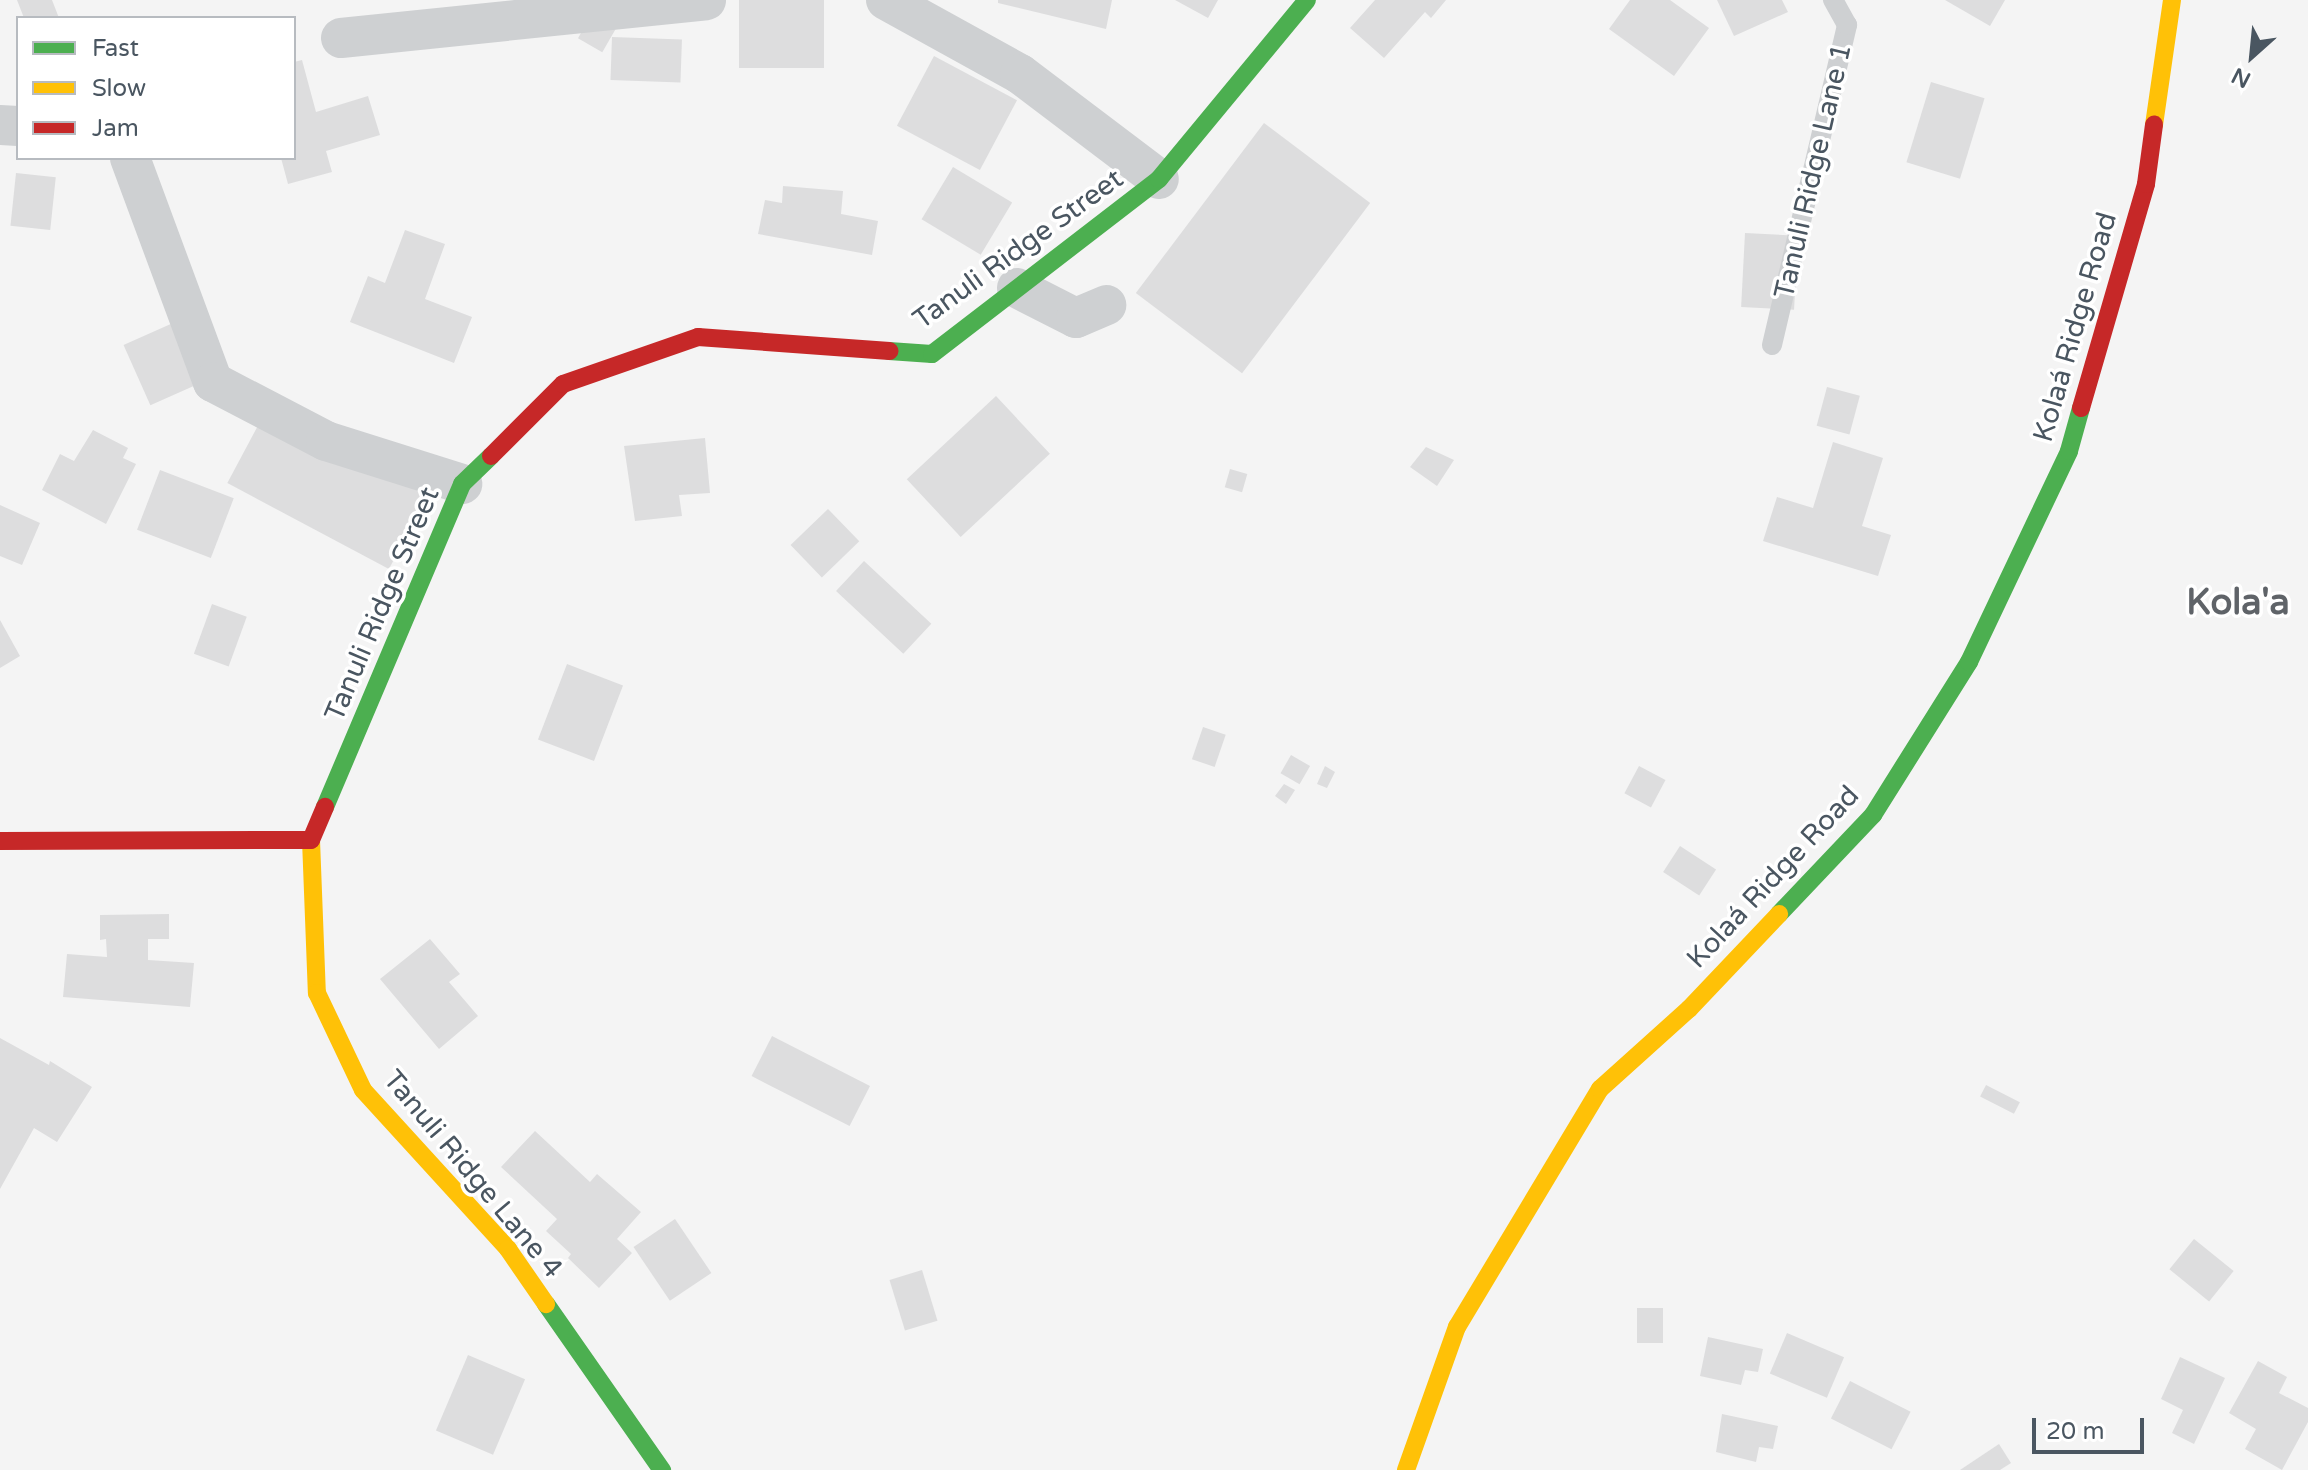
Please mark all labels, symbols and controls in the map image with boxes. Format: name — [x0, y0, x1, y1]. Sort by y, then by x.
legend — [16, 16, 296, 160]
north arrow — [2212, 16, 2292, 96]
text: Fast — [92, 34, 139, 63]
street label: Tanuli Ridge Lane 1 — [1767, 40, 1859, 302]
text: N — [2227, 62, 2255, 93]
text: Slow — [92, 74, 146, 103]
text: Jam — [92, 114, 139, 143]
street label: Tanuli Ridge Street — [907, 162, 1129, 336]
street label: Kolaá Ridge Road — [2026, 208, 2124, 446]
street label: Tanuli Ridge Street — [317, 482, 447, 726]
district label: Kola'a — [2186, 581, 2290, 625]
street label: Kolaá Ridge Road — [1680, 779, 1866, 975]
street label: Tanuli Ridge Lane 4 — [376, 1063, 570, 1285]
scale bar — [2036, 1402, 2148, 1452]
text: 20 m — [2046, 1417, 2104, 1446]

